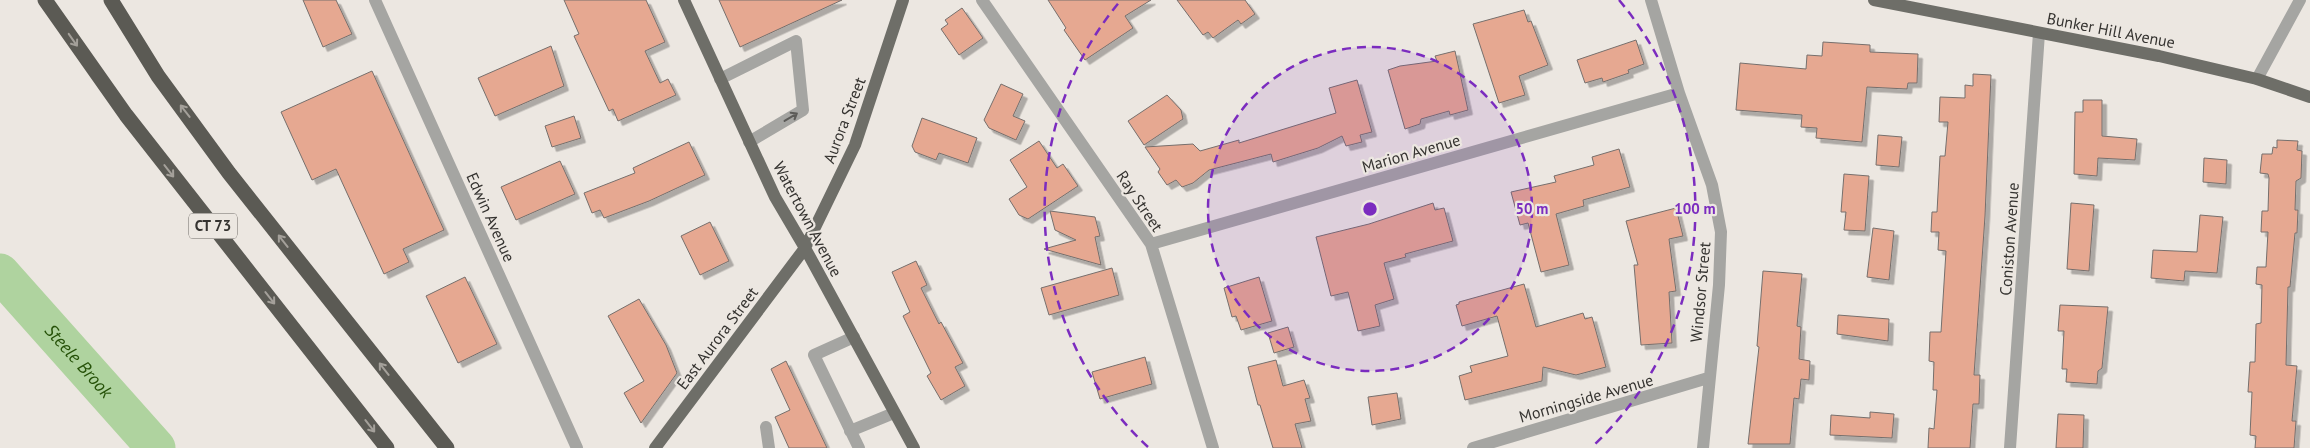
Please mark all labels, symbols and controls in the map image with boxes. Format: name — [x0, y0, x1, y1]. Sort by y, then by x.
street label: Bunker Hill Avenue — [2045, 8, 2177, 52]
one-way arrow — [68, 33, 78, 47]
street label: Aurora Street — [818, 74, 870, 166]
one-way arrow — [180, 105, 191, 118]
one-way arrow — [784, 111, 798, 121]
street label: Marion Avenue — [1360, 129, 1462, 177]
street label: Watertown Avenue — [769, 158, 847, 280]
one-way arrow — [164, 164, 175, 177]
street label: Ray Street — [1112, 167, 1168, 236]
street label: Edwin Avenue — [462, 169, 520, 265]
street label: Coniston Avenue — [1995, 182, 2023, 296]
text: 50 m — [1516, 199, 1548, 218]
text: 100 m — [1674, 199, 1716, 218]
centre of rings — [1361, 200, 1379, 218]
road number: CT 73 — [189, 214, 237, 238]
one-way arrow — [278, 235, 289, 248]
street label: Windsor Street — [1686, 240, 1714, 343]
street label: East Aurora Street — [672, 282, 762, 393]
one-way arrow — [264, 291, 275, 304]
water label: Steele Brook — [40, 319, 118, 403]
one-way arrow — [379, 362, 390, 375]
street label: Morningside Avenue — [1517, 369, 1655, 427]
one-way arrow — [365, 419, 376, 432]

